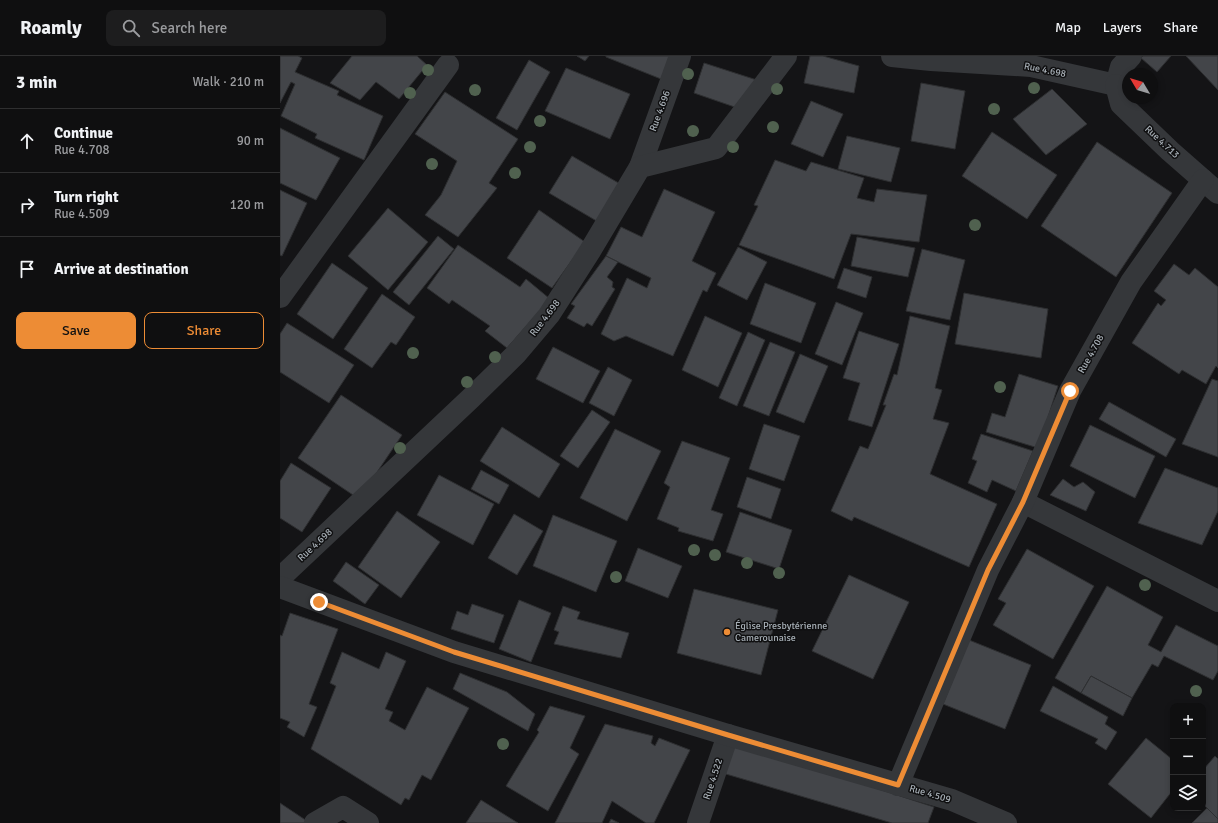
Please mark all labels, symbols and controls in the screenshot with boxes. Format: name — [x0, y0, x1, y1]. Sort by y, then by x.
search box — [106, 10, 386, 46]
text: Roamly — [20, 16, 82, 40]
icon: search — [120, 17, 142, 39]
text: Search here — [152, 19, 227, 37]
text: Map — [1055, 19, 1081, 36]
text: Layers — [1103, 19, 1142, 36]
text: Share — [1164, 19, 1198, 36]
street label: Rue 4.698 — [1023, 60, 1067, 80]
north arrow — [1122, 68, 1158, 104]
text: 3 min — [16, 72, 57, 93]
text: Walk · 210 m — [193, 74, 264, 90]
street label: Rue 4.696 — [647, 89, 673, 133]
street label: Rue 4.713 — [1142, 123, 1182, 161]
text: Continue — [54, 124, 113, 142]
icon: ahead — [16, 130, 38, 152]
text: 90 m — [237, 133, 264, 149]
text: Rue 4.708 — [54, 142, 109, 158]
text: Turn right — [54, 188, 119, 206]
icon: right — [16, 194, 38, 216]
text: 120 m — [230, 197, 264, 213]
text: Rue 4.509 — [54, 206, 109, 222]
icon: arrive — [16, 258, 38, 280]
text: Arrive at destination — [54, 260, 189, 278]
street label: Rue 4.698 — [527, 297, 563, 339]
button: Save — [16, 312, 136, 349]
button: Share — [144, 312, 264, 349]
street label: Rue 4.708 — [1075, 332, 1107, 376]
route start — [1061, 382, 1079, 400]
street label: Rue 4.698 — [295, 526, 335, 564]
route end — [310, 593, 328, 611]
place label: Église Presbytérienne Camerounaise — [735, 619, 827, 644]
marker: Église Presbytérienne Camerounaise — [722, 627, 732, 637]
map controls — [1170, 703, 1206, 811]
button: + — [1170, 703, 1206, 739]
button: − — [1170, 739, 1206, 775]
street label: Rue 4.522 — [701, 757, 725, 801]
button: layers — [1170, 775, 1206, 811]
street label: Rue 4.509 — [908, 782, 952, 806]

